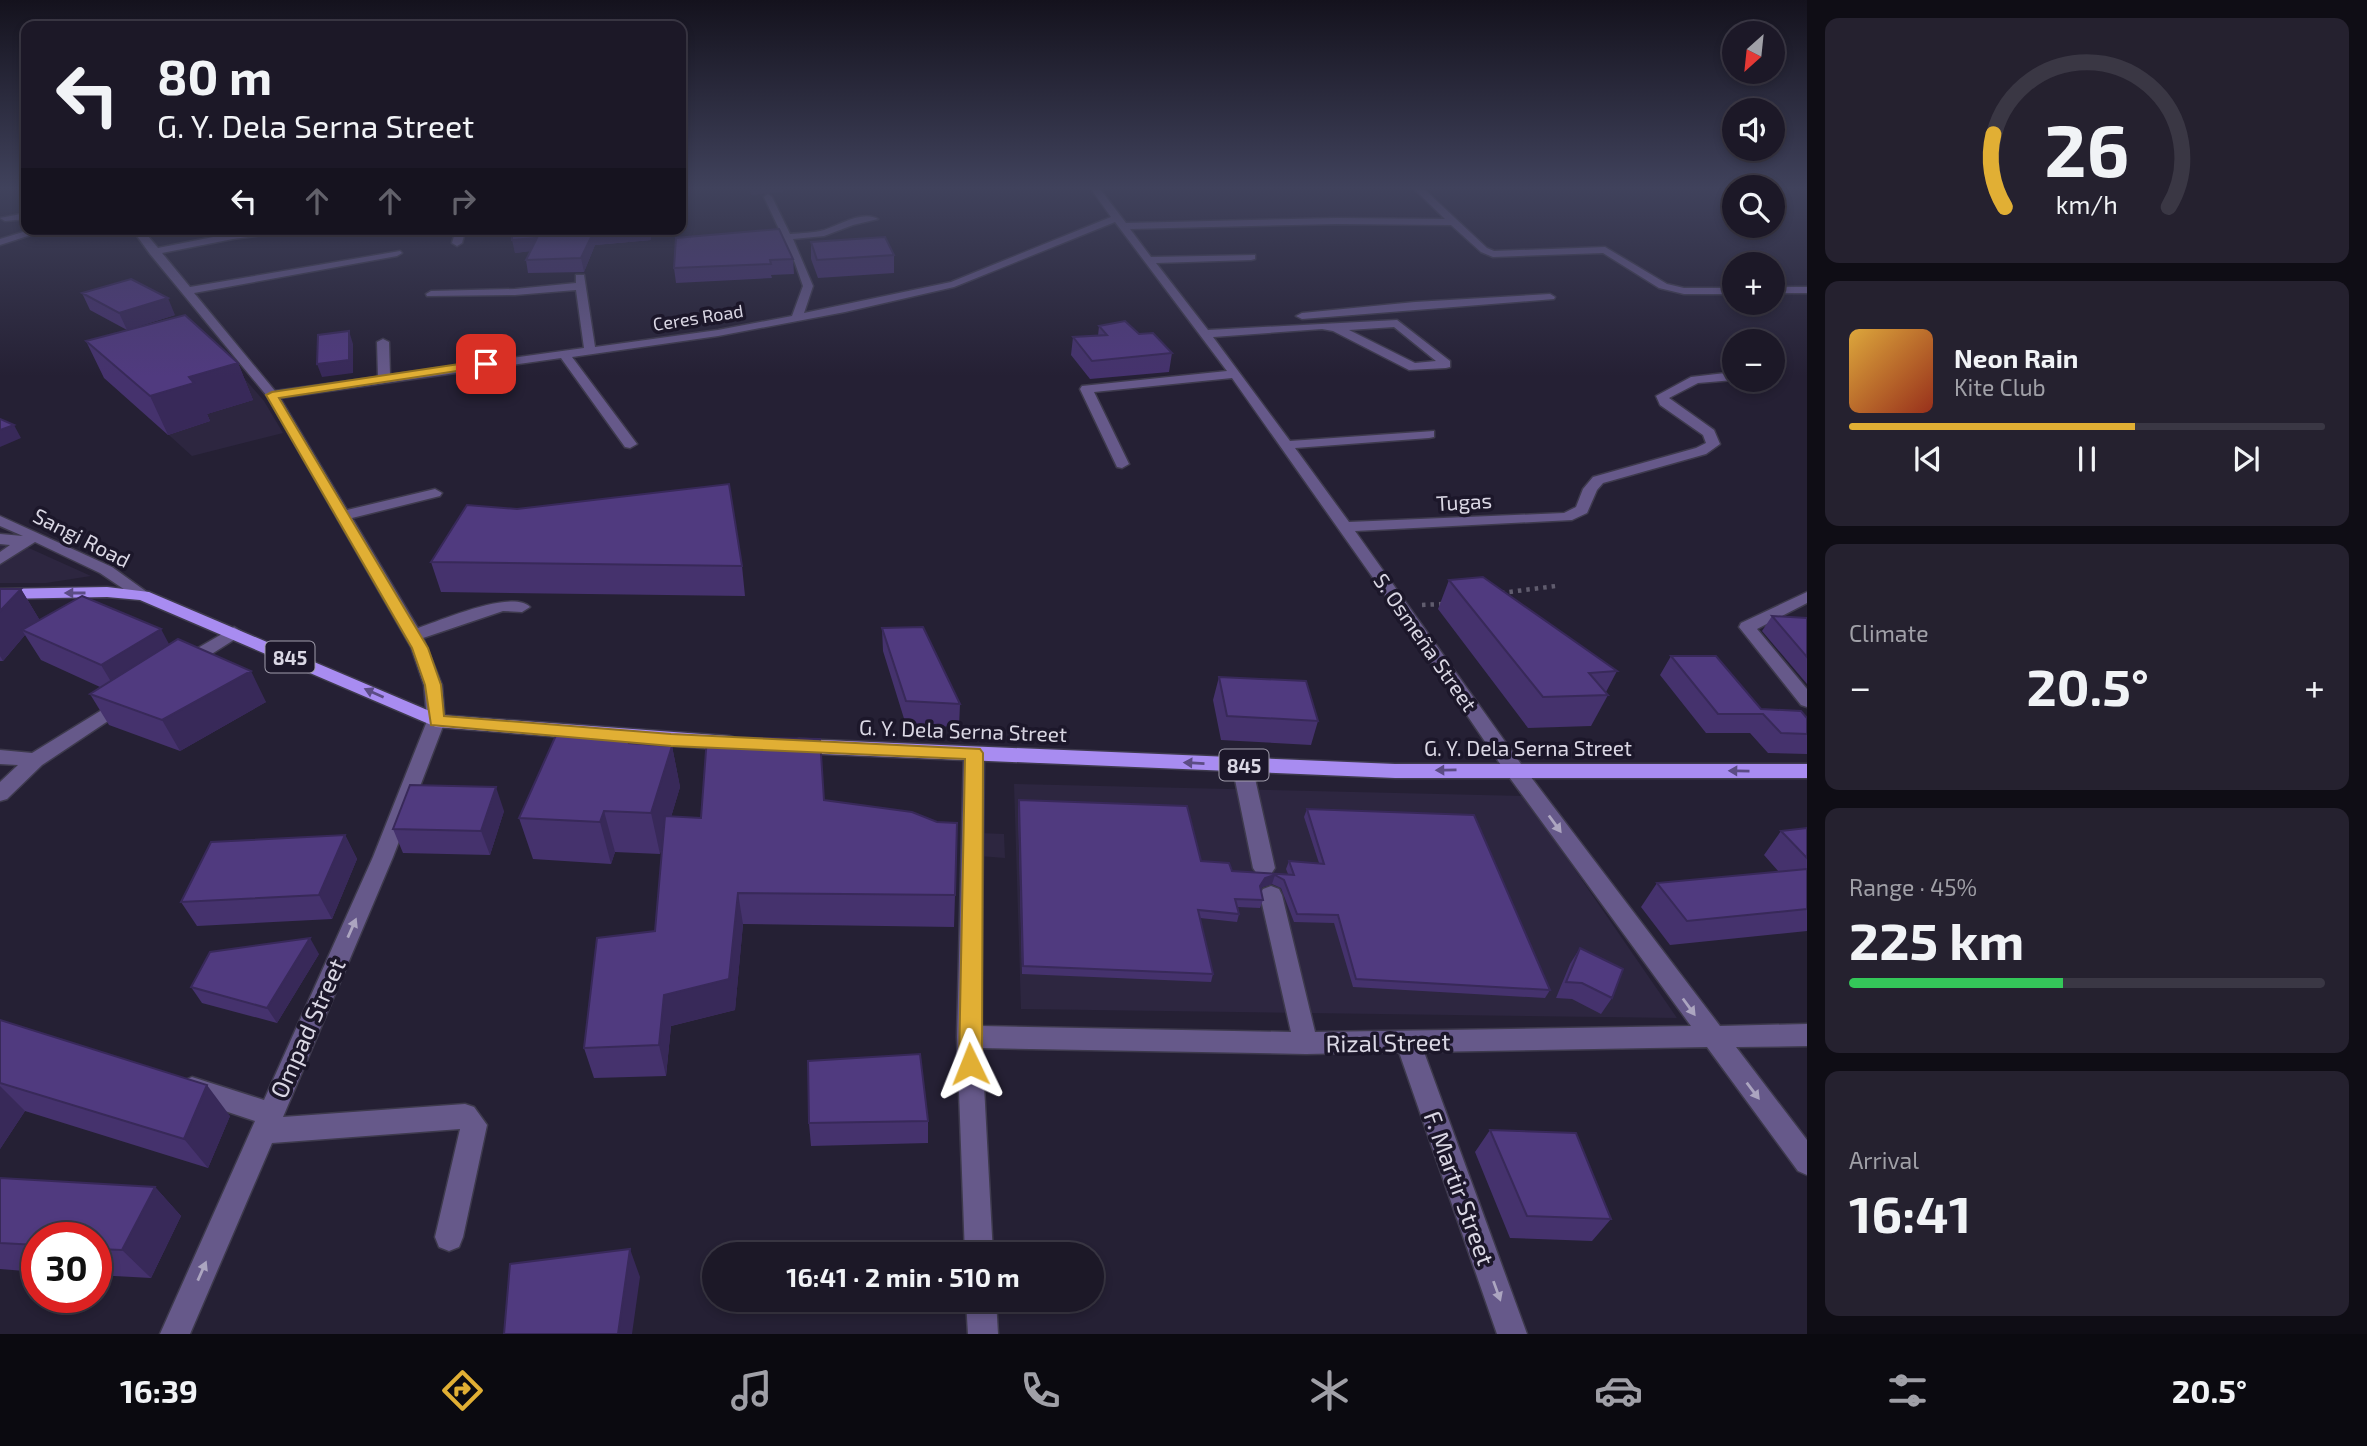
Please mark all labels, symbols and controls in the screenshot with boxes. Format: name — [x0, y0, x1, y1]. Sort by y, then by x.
north arrow — [1722, 21, 1785, 84]
map controls — [1722, 21, 1785, 392]
text: 80 m — [157, 46, 272, 105]
icon: left — [42, 49, 133, 140]
button: sound — [1722, 98, 1785, 161]
text: 26 — [2044, 104, 2130, 192]
text: G. Y. Dela Serna Street — [157, 106, 474, 144]
button: search — [1722, 175, 1785, 238]
icon: left — [225, 182, 263, 220]
icon: ahead — [298, 182, 336, 220]
icon: ahead — [371, 182, 409, 220]
icon: right — [444, 182, 482, 220]
text: km/h — [2056, 188, 2118, 218]
button: + — [1722, 252, 1785, 315]
street label: Ceres Road — [651, 299, 745, 335]
button: − — [1722, 329, 1785, 392]
pin — [456, 334, 516, 394]
text: Neon Rain — [1954, 342, 2078, 373]
icon: arrive — [467, 345, 505, 383]
text: Kite Club — [1954, 373, 2046, 401]
icon: previous — [1909, 440, 1947, 478]
icon: pause — [2068, 440, 2106, 478]
icon: next — [2227, 440, 2265, 478]
street label: Tugas — [1435, 487, 1493, 515]
street label: Sangi Road — [29, 502, 135, 572]
street label: S. Osmeña Street — [1369, 568, 1483, 716]
one-way arrow — [63, 587, 85, 599]
text: Climate — [1849, 619, 1929, 647]
road number: 845 — [266, 642, 314, 672]
text: 20.5° — [2026, 654, 2149, 716]
text: − — [1849, 663, 1871, 709]
text: + — [2304, 663, 2325, 709]
one-way arrow — [364, 687, 384, 699]
street label: G. Y. Dela Serna Street — [859, 714, 1067, 746]
street label: G. Y. Dela Serna Street — [1424, 735, 1632, 760]
road number: 845 — [1220, 750, 1268, 780]
one-way arrow — [1183, 757, 1205, 768]
one-way arrow — [1435, 764, 1457, 776]
one-way arrow — [1728, 765, 1750, 776]
one-way arrow — [1547, 814, 1562, 832]
text: Range · 45% — [1849, 873, 1977, 901]
text: 225 km — [1849, 908, 2024, 970]
one-way arrow — [347, 918, 358, 939]
street label: Ompad Street — [263, 954, 351, 1102]
one-way arrow — [1682, 998, 1696, 1016]
street label: Rizal Street — [1325, 1026, 1451, 1058]
position arrow — [933, 1027, 1007, 1101]
one-way arrow — [1746, 1082, 1761, 1100]
street label: F. Martir Street — [1419, 1107, 1501, 1269]
text: Arrival — [1849, 1146, 1919, 1174]
text: 16:41 — [1849, 1181, 1971, 1243]
speed limit sign: 30 — [21, 1222, 112, 1313]
one-way arrow — [197, 1261, 208, 1282]
text: 16:41 · 2 min · 510 m — [786, 1261, 1020, 1292]
one-way arrow — [1492, 1281, 1503, 1302]
icon: directions — [438, 1366, 487, 1415]
icon: music — [727, 1366, 776, 1415]
icon: phone — [1016, 1366, 1065, 1415]
icon: climate — [1305, 1366, 1354, 1415]
icon: car — [1594, 1366, 1643, 1415]
icon: filters — [1883, 1366, 1932, 1415]
text: 16:39 — [120, 1371, 198, 1409]
text: 20.5° — [2172, 1371, 2247, 1409]

